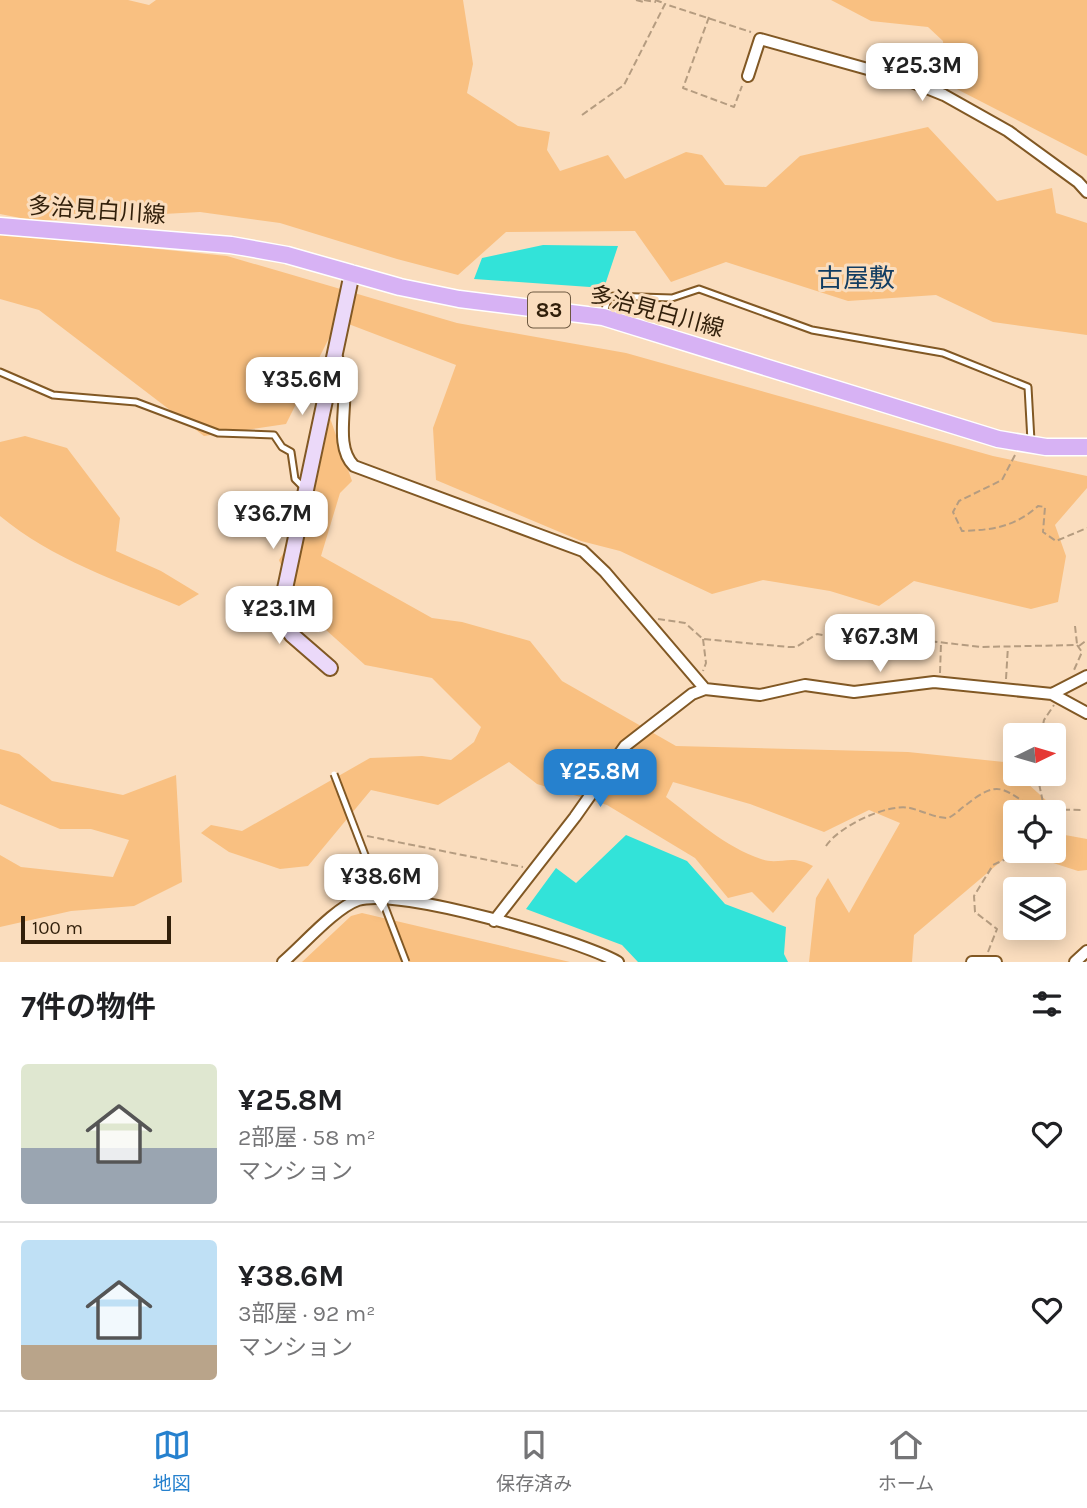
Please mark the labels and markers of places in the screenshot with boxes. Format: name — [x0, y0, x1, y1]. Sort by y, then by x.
pin: ¥25.3M — [865, 43, 979, 103]
pin: ¥35.6M — [245, 358, 359, 417]
pin: ¥36.7M — [216, 491, 330, 551]
pin: ¥23.1M — [222, 586, 336, 646]
pin: ¥67.3M — [823, 614, 937, 674]
pin: ¥25.8M — [543, 750, 657, 809]
pin: ¥38.6M — [324, 855, 438, 914]

